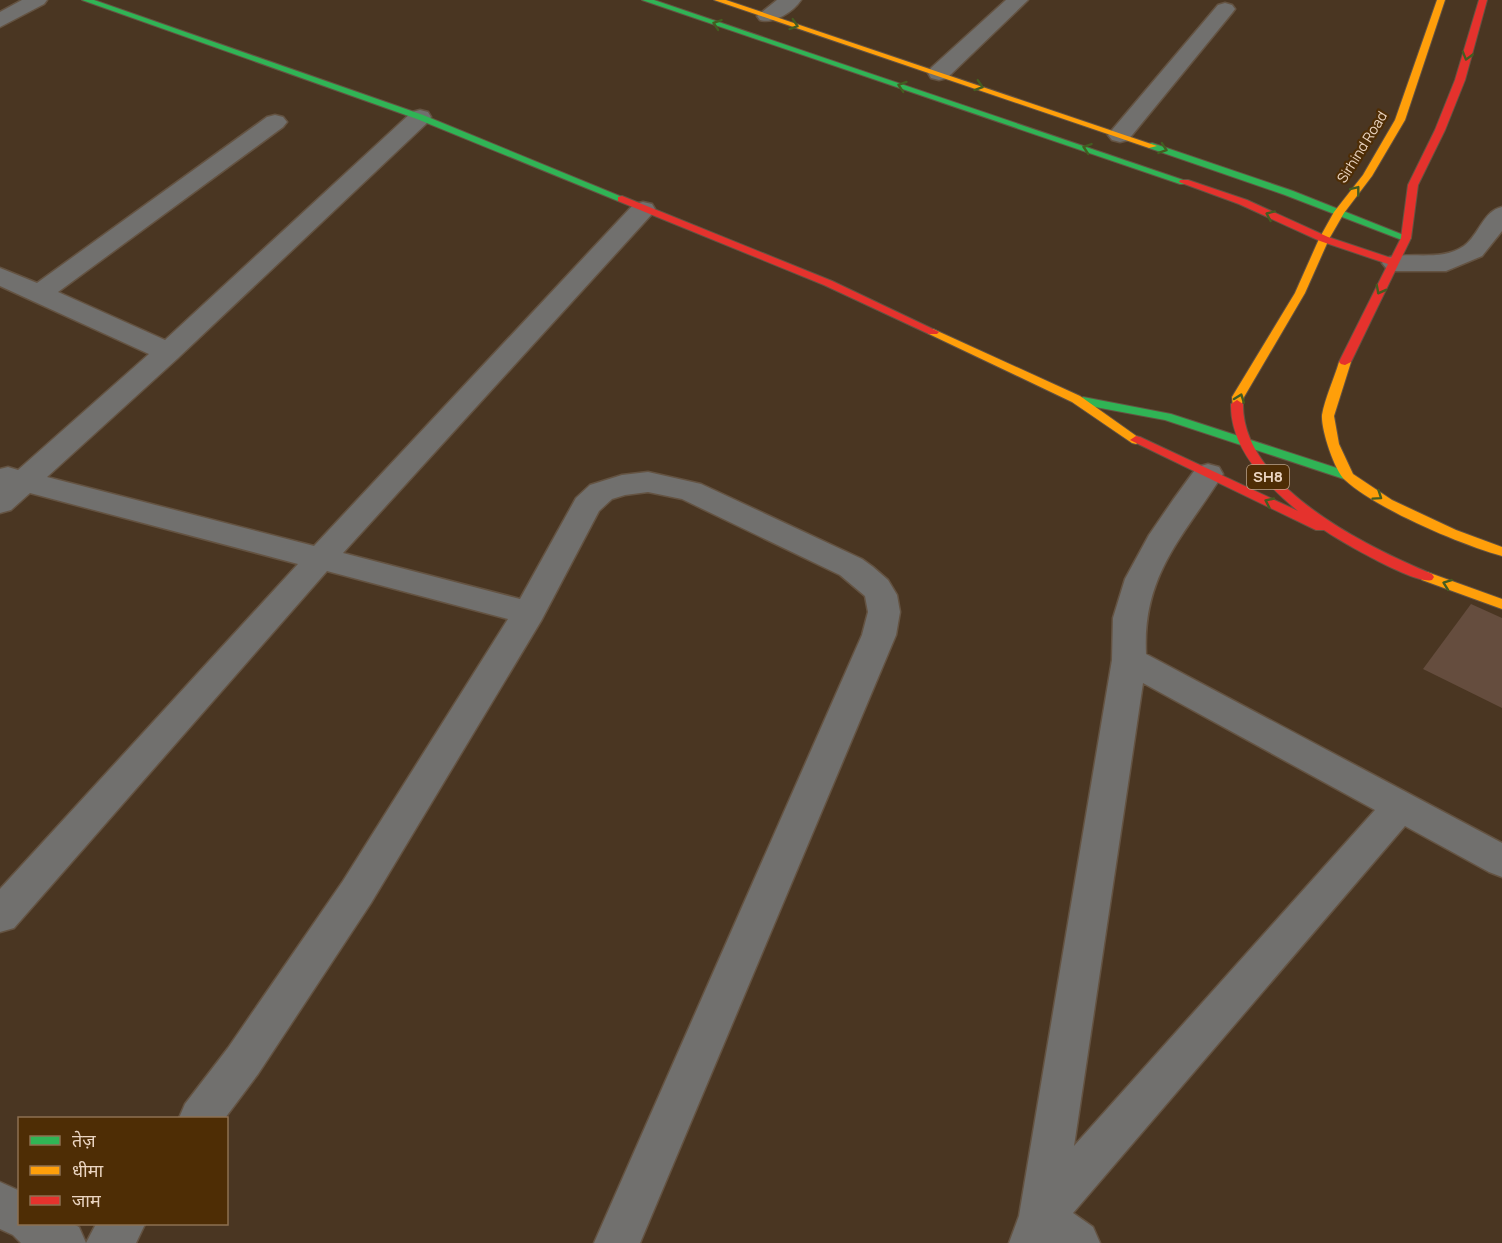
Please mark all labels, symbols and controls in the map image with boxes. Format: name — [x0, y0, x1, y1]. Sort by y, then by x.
one-way arrow — [788, 18, 799, 30]
one-way arrow — [712, 19, 723, 31]
one-way arrow — [1462, 50, 1474, 61]
one-way arrow — [973, 79, 984, 91]
one-way arrow — [897, 80, 908, 93]
street label: Sirhind Road — [1332, 107, 1391, 186]
one-way arrow — [1158, 142, 1168, 155]
one-way arrow — [1082, 143, 1093, 155]
one-way arrow — [1348, 186, 1359, 197]
one-way arrow — [1266, 210, 1277, 222]
one-way arrow — [1376, 284, 1387, 294]
one-way arrow — [1232, 393, 1245, 404]
road number: SH8 — [1247, 465, 1289, 489]
one-way arrow — [1372, 489, 1383, 500]
one-way arrow — [1264, 498, 1275, 510]
one-way arrow — [1442, 578, 1453, 591]
legend — [18, 1117, 228, 1225]
text: तेज़ — [72, 1128, 96, 1152]
text: धीमा — [72, 1158, 103, 1182]
text: जाम — [72, 1188, 102, 1212]

